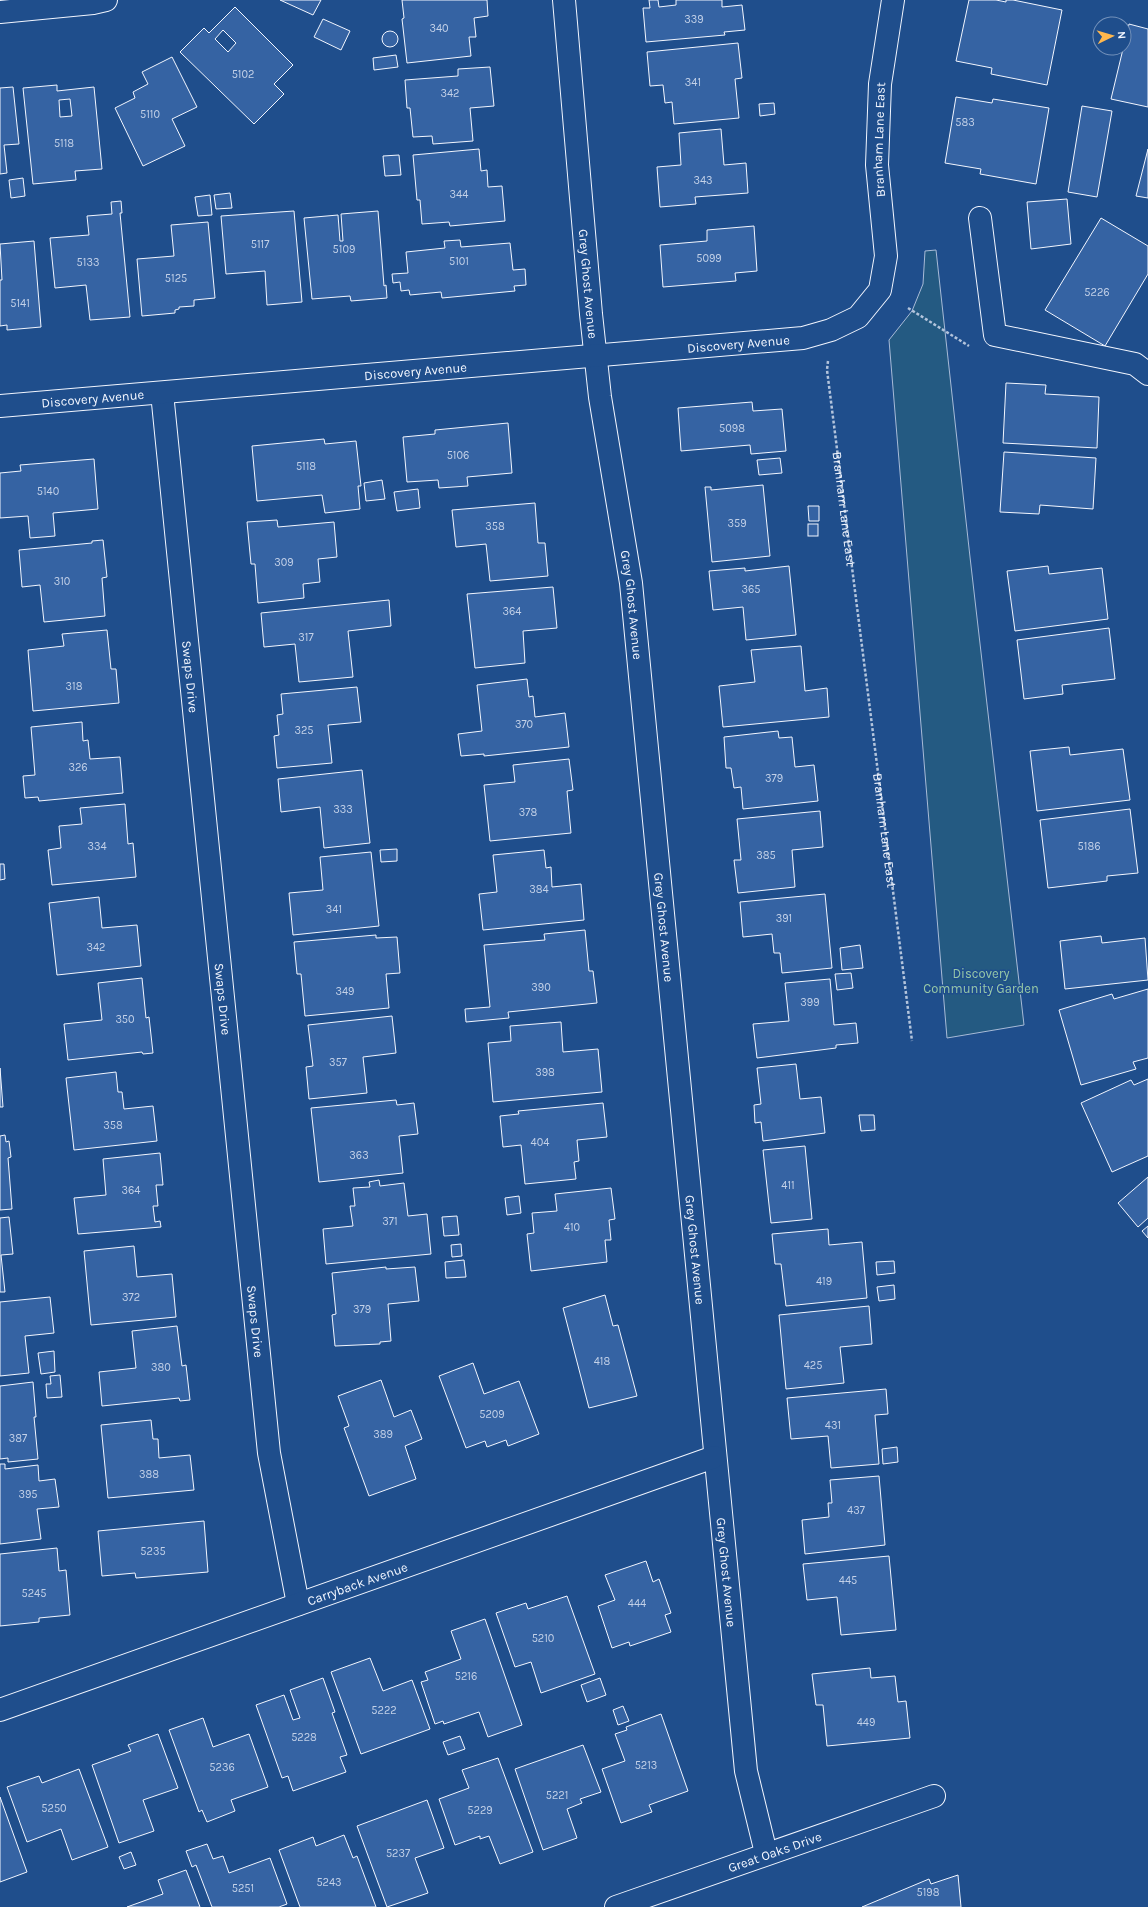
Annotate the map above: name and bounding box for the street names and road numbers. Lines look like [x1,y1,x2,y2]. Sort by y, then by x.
street label: Branham Lane East [870,82,888,198]
street label: Grey Ghost Avenue [576,229,601,340]
street label: Discovery Avenue [686,332,791,356]
street label: Discovery Avenue [364,359,468,383]
street label: Discovery Avenue [41,387,145,410]
street label: Branham Lane East [829,451,859,567]
street label: Grey Ghost Avenue [618,549,645,660]
street label: Swaps Drive [179,640,201,714]
street label: Branham Lane East [870,772,900,889]
street label: Grey Ghost Avenue [651,872,677,983]
street label: Swaps Drive [212,962,234,1036]
street label: Grey Ghost Avenue [682,1194,708,1305]
street label: Swaps Drive [244,1285,266,1358]
street label: Grey Ghost Avenue [713,1517,739,1628]
street label: Carryback Avenue [305,1559,410,1609]
street label: Great Oaks Drive [726,1829,824,1875]

